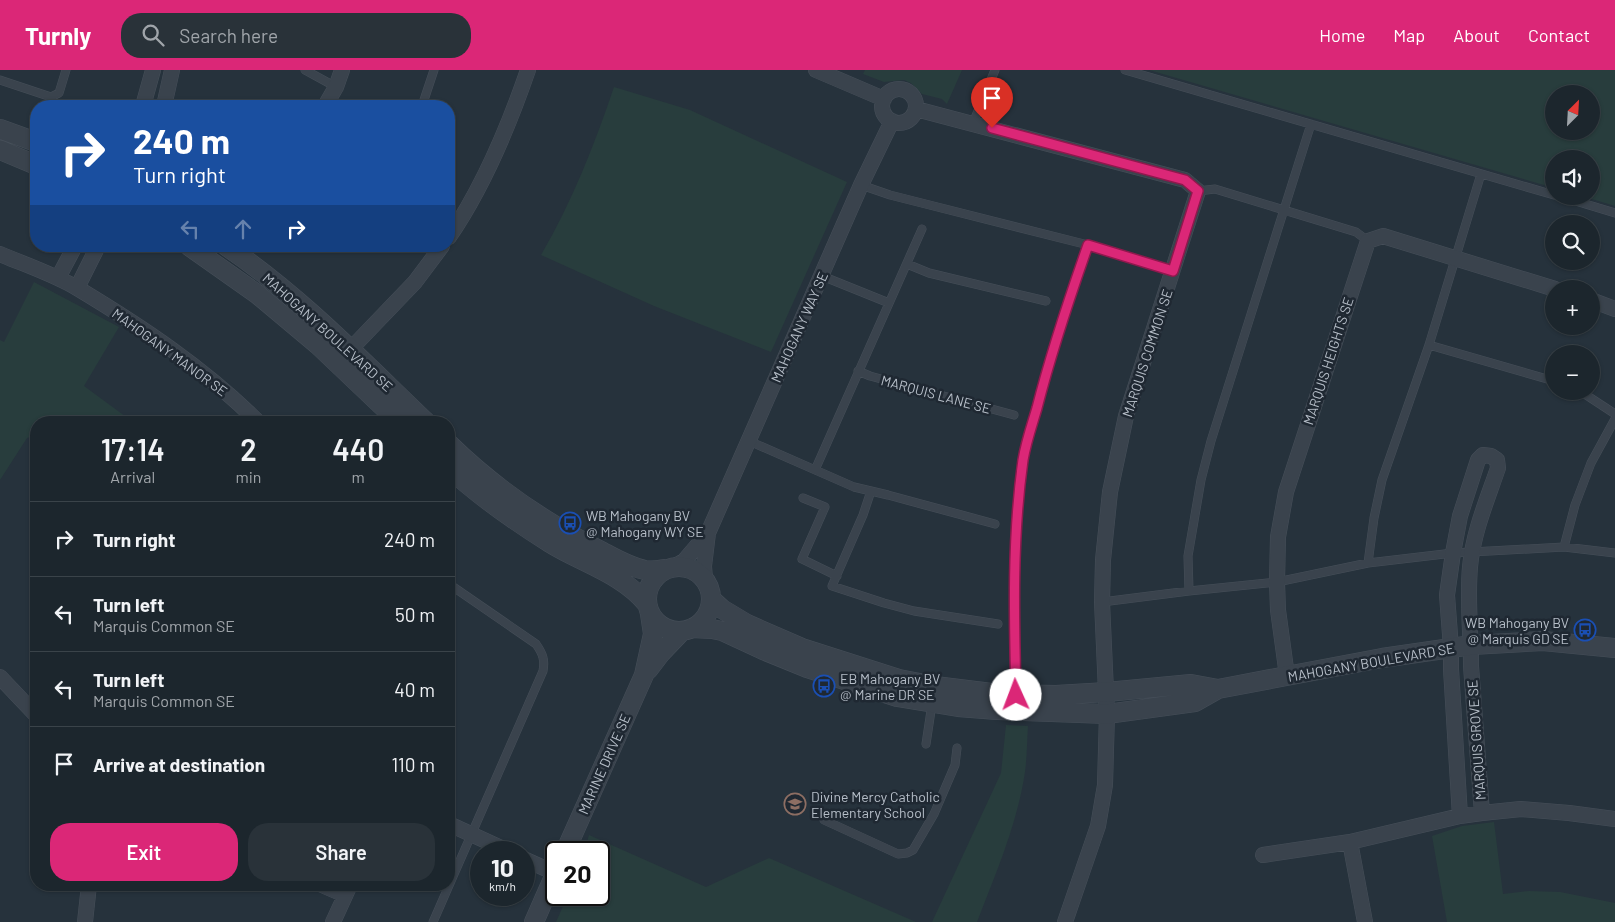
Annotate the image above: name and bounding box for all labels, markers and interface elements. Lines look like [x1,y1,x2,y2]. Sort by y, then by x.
search box [121,13,471,58]
text: Turnly [25,21,91,50]
icon: search [139,21,167,49]
text: Search here [179,24,278,47]
text: Home [1319,24,1365,46]
text: Map [1393,24,1425,46]
text: About [1453,24,1500,46]
text: Contact [1528,24,1590,46]
pin [971,77,1013,128]
icon: arrive [978,84,1006,112]
north arrow [1545,85,1600,140]
map controls [1545,85,1600,400]
text: 240 m [133,119,230,161]
icon: right [50,120,115,185]
button: sound [1545,150,1600,205]
text: Turn right [133,161,226,187]
icon: left [176,215,204,243]
icon: ahead [229,215,257,243]
icon: right [282,215,310,243]
button: search [1545,215,1600,270]
street label: MAHOGANY BOULEVARD SE [260,269,396,395]
street label: MAHOGANY WAY SE [767,269,831,385]
button: + [1545,280,1600,335]
street label: MARQUIS COMMON SE [1118,287,1176,419]
street label: MARQUIS HEIGHTS SE [1299,295,1357,427]
street label: MAHOGANY MANOR SE [109,304,231,400]
button: − [1545,345,1600,400]
street label: MARQUIS LANE SE [879,371,993,417]
text: 17:14 [101,431,165,467]
text: 2 [240,431,257,467]
text: 440 [332,431,384,467]
text: Arrival [110,467,155,486]
text: min [235,467,261,486]
text: m [352,467,365,486]
place label: WB Mahogany BV @ Mahogany WY SE [586,507,704,540]
bus stop icon: WB Mahogany BV @ Mahogany WY SE [558,511,582,535]
icon: right [50,525,78,553]
text: Turn right [93,528,175,551]
text: 240 m [384,528,435,551]
text: Turn left [93,593,164,616]
icon: left [50,600,78,628]
text: 50 m [395,603,435,626]
place label: WB Mahogany BV @ Marquis GD SE [1465,614,1569,647]
text: Marquis Common SE [93,616,235,635]
bus stop icon: WB Mahogany BV @ Marquis GD SE [1573,618,1597,642]
street label: MAHOGANY BOULEVARD SE [1286,639,1456,685]
text: Turn left [93,668,164,691]
position arrow [989,668,1041,720]
place label: EB Mahogany BV @ Marine DR SE [840,670,940,703]
bus stop icon: EB Mahogany BV @ Marine DR SE [812,674,836,698]
icon: left [50,675,78,703]
text: 40 m [394,678,435,701]
street label: MARQUIS GROVE SE [1463,679,1489,801]
text: Marquis Common SE [93,691,235,710]
street label: MARINE DRIVE SE [574,711,634,817]
icon: arrive [50,750,78,778]
text: Arrive at destination [93,753,265,776]
text: 110 m [391,753,435,776]
place label: Divine Mercy Catholic Elementary School [811,788,940,821]
school or university icon: Divine Mercy Catholic Elementary School [783,792,807,816]
button: Exit [50,823,238,881]
button: Share [248,823,435,881]
speed limit sign: 20 [545,841,610,906]
text: 10 [491,852,514,882]
text: km/h [489,879,516,893]

